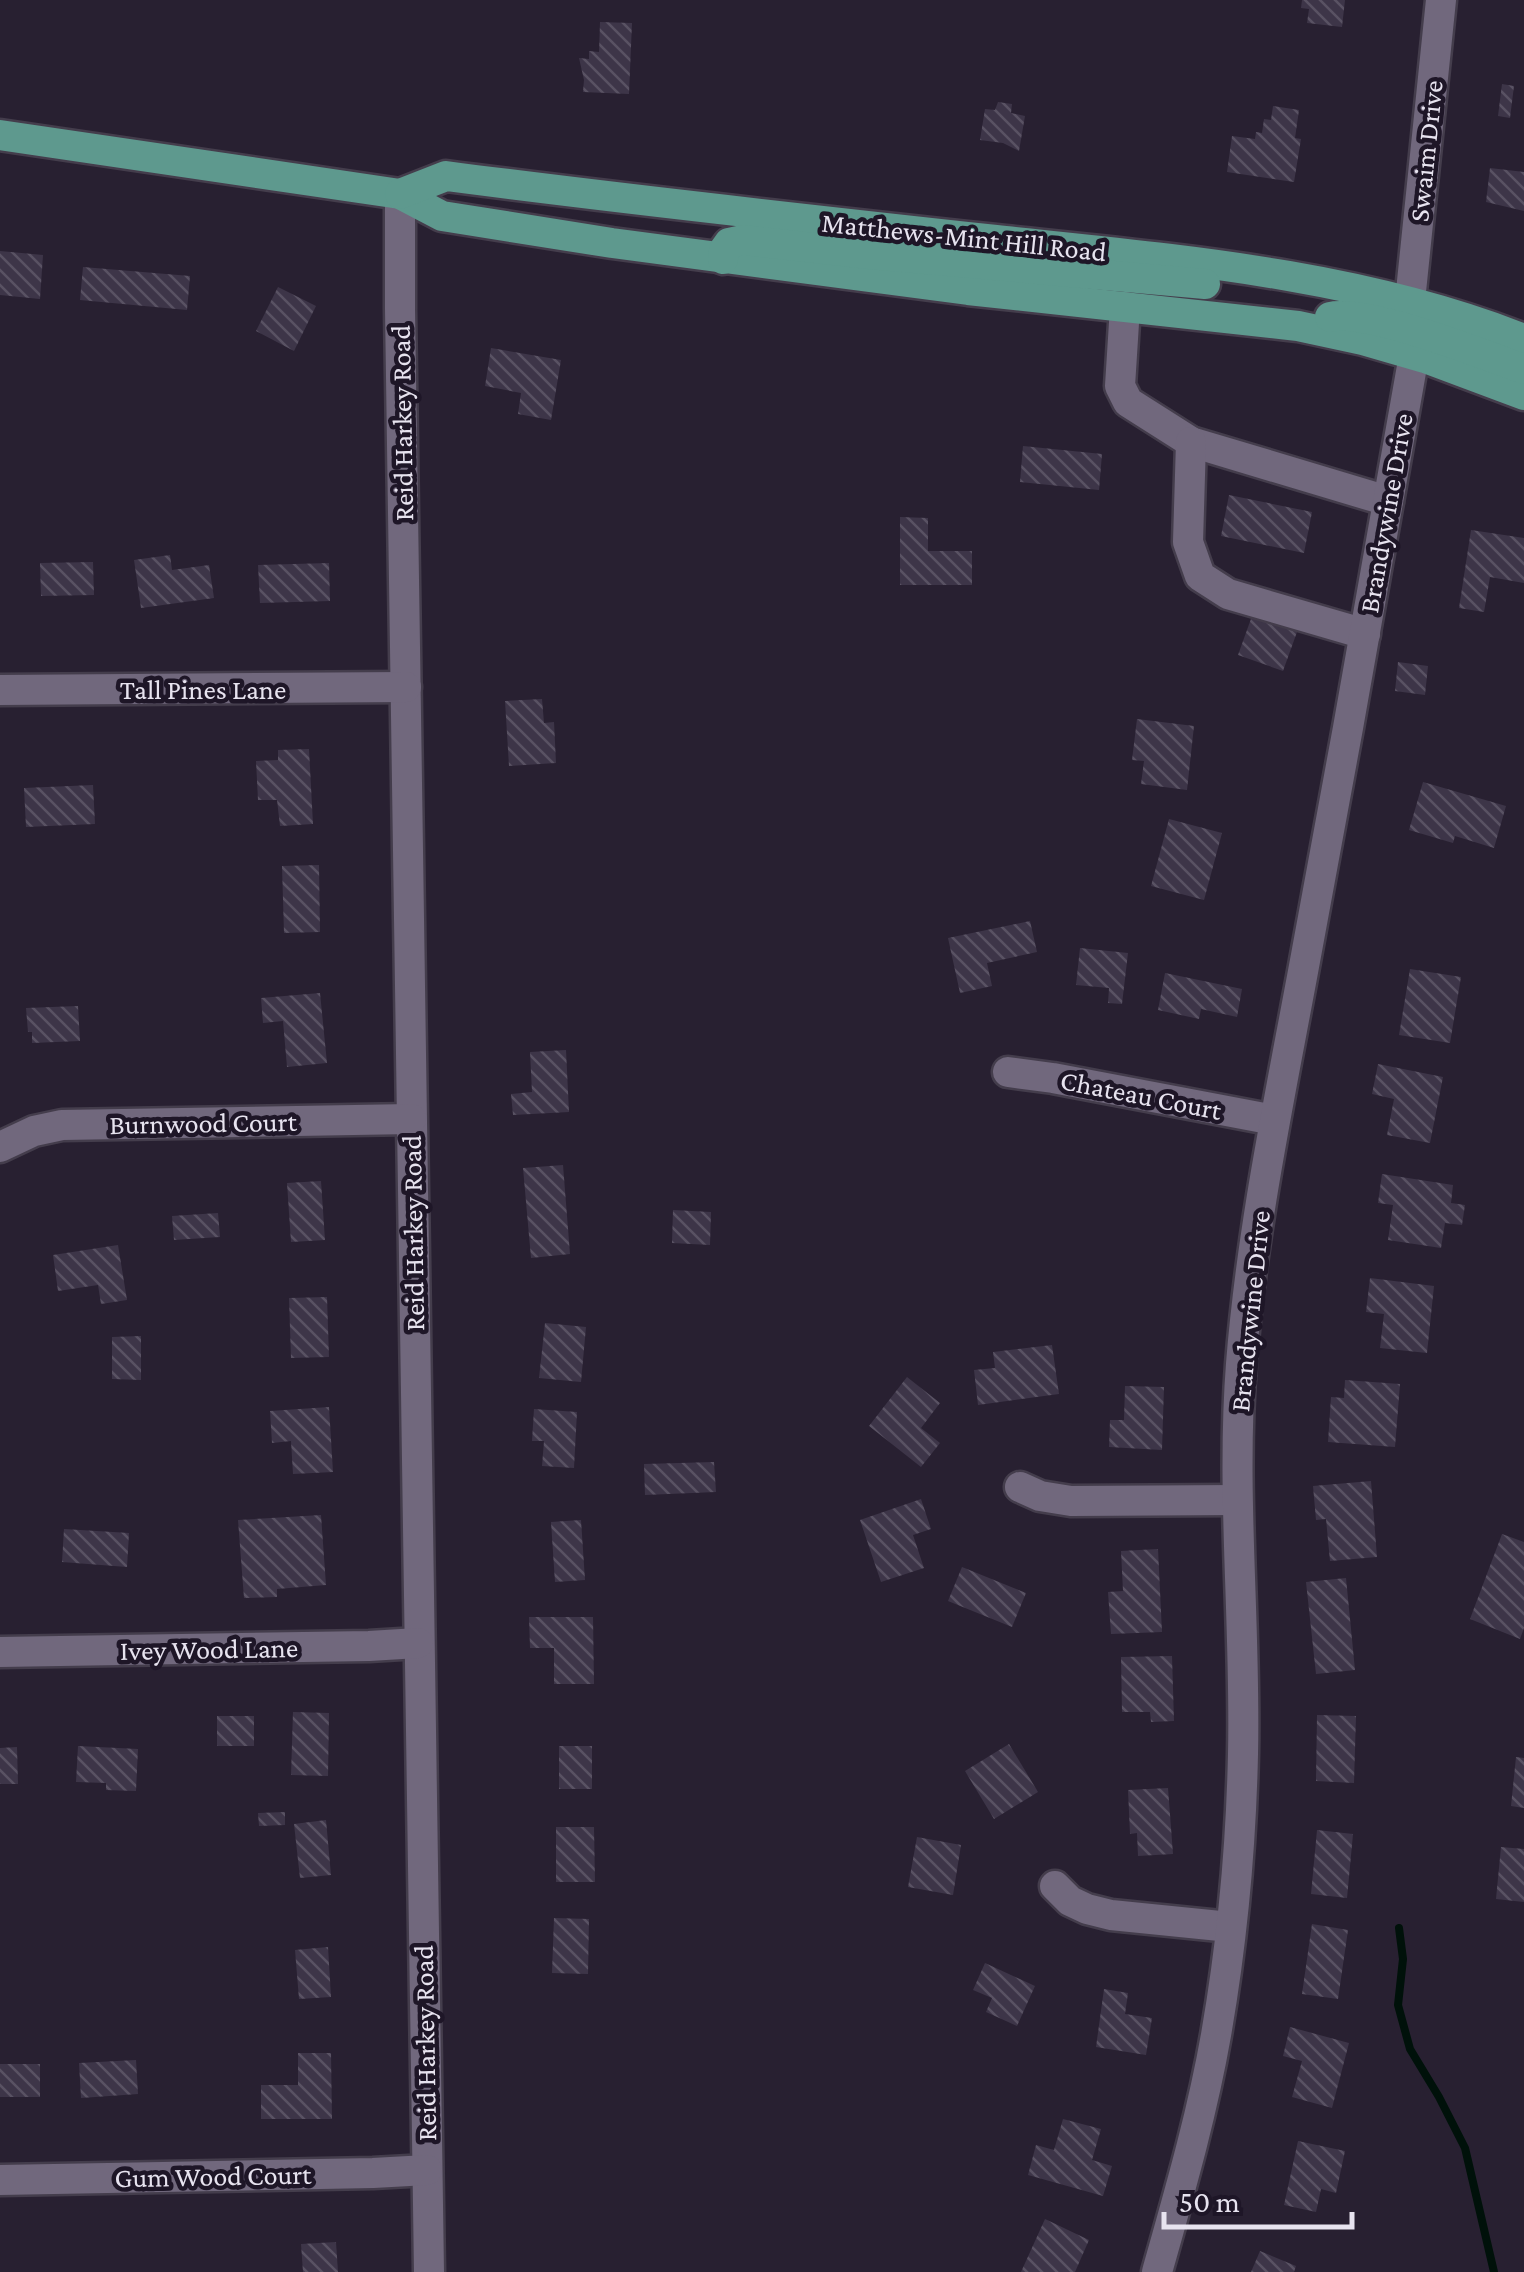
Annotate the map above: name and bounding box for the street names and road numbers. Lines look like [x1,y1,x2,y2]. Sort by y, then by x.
street label: Swaim Drive [1403,79,1449,223]
street label: Matthews-Mint Hill Road [820,207,1108,267]
street label: Reid Harkey Road [385,324,419,521]
street label: Brandywine Drive [1353,411,1419,615]
street label: Tall Pines Lane [120,674,286,705]
street label: Chateau Court [1058,1064,1225,1126]
street label: Burnwood Court [109,1106,298,1140]
street label: Reid Harkey Road [396,1134,430,1331]
street label: Brandywine Drive [1224,1209,1276,1413]
street label: Ivey Wood Lane [120,1632,298,1666]
street label: Reid Harkey Road [408,1944,442,2141]
street label: Gum Wood Court [114,2159,312,2193]

